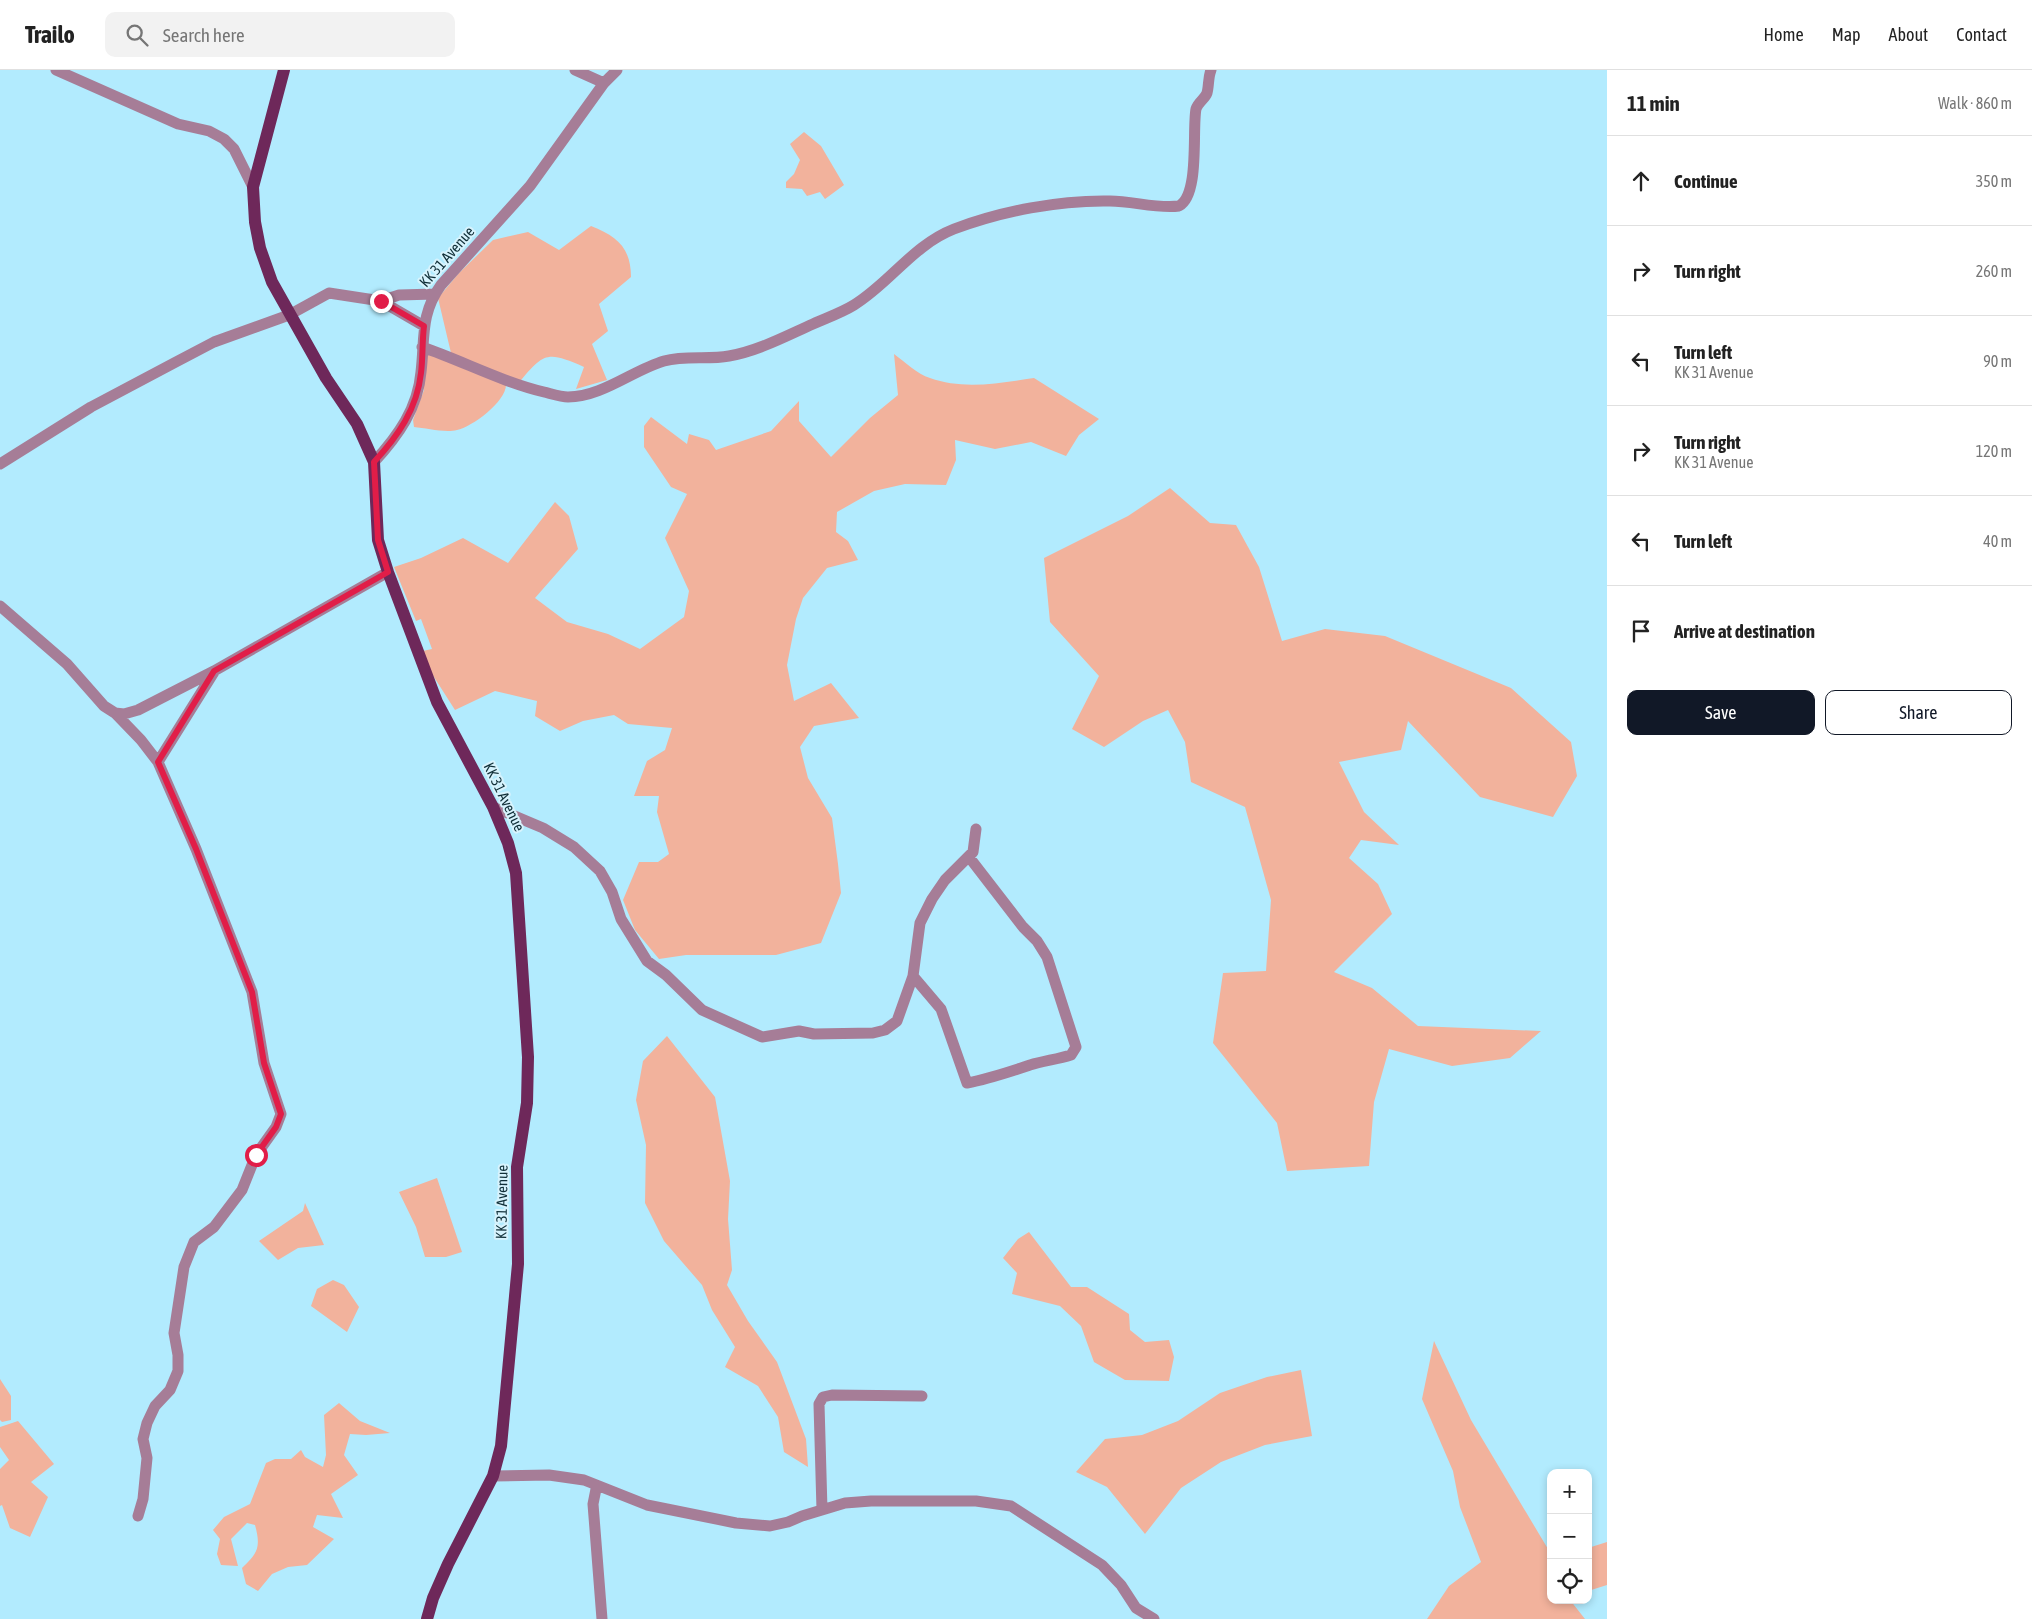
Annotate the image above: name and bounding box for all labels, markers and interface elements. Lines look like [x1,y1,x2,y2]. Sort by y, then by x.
search box [105,12,455,57]
text: Trailo [25,21,75,48]
icon: search [123,21,151,49]
text: Search here [163,24,245,46]
text: Home [1764,24,1804,45]
text: Map [1832,24,1861,45]
text: About [1889,24,1928,45]
text: Contact [1956,24,2007,45]
text: 11 min [1627,91,1680,115]
text: Walk · 860 m [1938,94,2012,112]
icon: ahead [1627,167,1655,195]
text: Continue [1674,170,1738,192]
text: 350 m [1976,172,2012,190]
street label: KK 31 Avenue [416,223,478,290]
icon: right [1627,257,1655,285]
text: Turn right [1674,260,1741,282]
text: 260 m [1976,262,2012,280]
route end [370,290,393,313]
text: Turn left [1674,341,1732,363]
icon: left [1627,347,1655,375]
text: 90 m [1983,352,2012,370]
text: KK 31 Avenue [1674,363,1753,381]
text: Turn right [1674,431,1741,453]
icon: right [1627,437,1655,465]
text: 120 m [1976,442,2012,460]
text: KK 31 Avenue [1674,453,1753,471]
icon: left [1627,527,1655,555]
text: Turn left [1674,530,1732,552]
text: 40 m [1983,532,2012,550]
icon: arrive [1627,617,1655,645]
text: Arrive at destination [1674,620,1815,642]
button: Save [1627,690,1815,735]
button: Share [1825,690,2012,735]
street label: KK 31 Avenue [480,760,528,834]
route start [245,1144,268,1167]
street label: KK 31 Avenue [492,1164,511,1239]
map controls [1547,1469,1592,1604]
button: + [1547,1469,1592,1514]
button: − [1547,1514,1592,1559]
button: locate [1547,1559,1592,1604]

